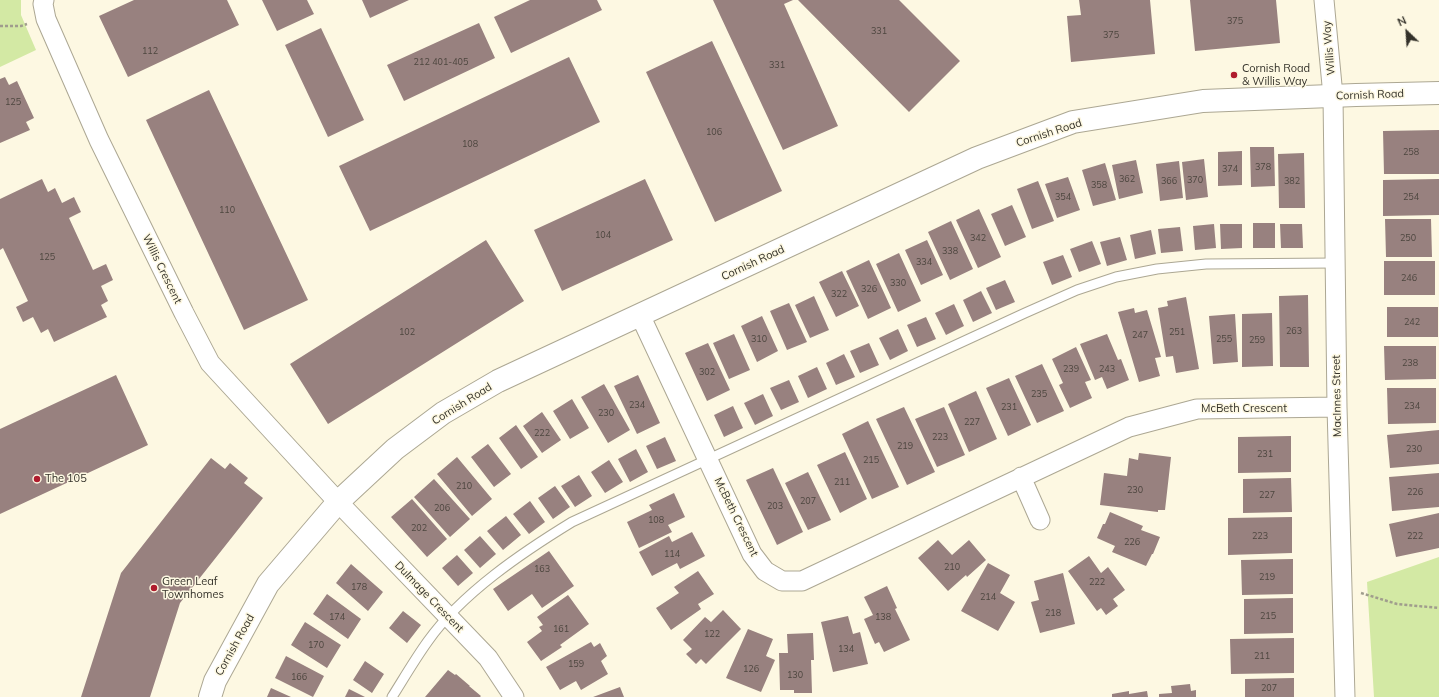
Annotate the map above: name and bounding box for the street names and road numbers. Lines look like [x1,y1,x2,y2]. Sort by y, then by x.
street label: Willis Way [1320,20,1338,76]
street label: Cornish Road [1336,87,1404,103]
street label: Cornish Road [1015,116,1083,150]
street label: Willis Crescent [140,232,184,306]
street label: Cornish Road [719,243,787,283]
street label: MacInnes Street [1330,355,1344,437]
street label: Cornish Road [430,380,494,428]
street label: McBeth Crescent [1201,402,1287,416]
street label: McBeth Crescent [711,475,761,559]
street label: Dulmage Crescent [392,559,466,635]
street label: Cornish Road [213,612,257,678]

